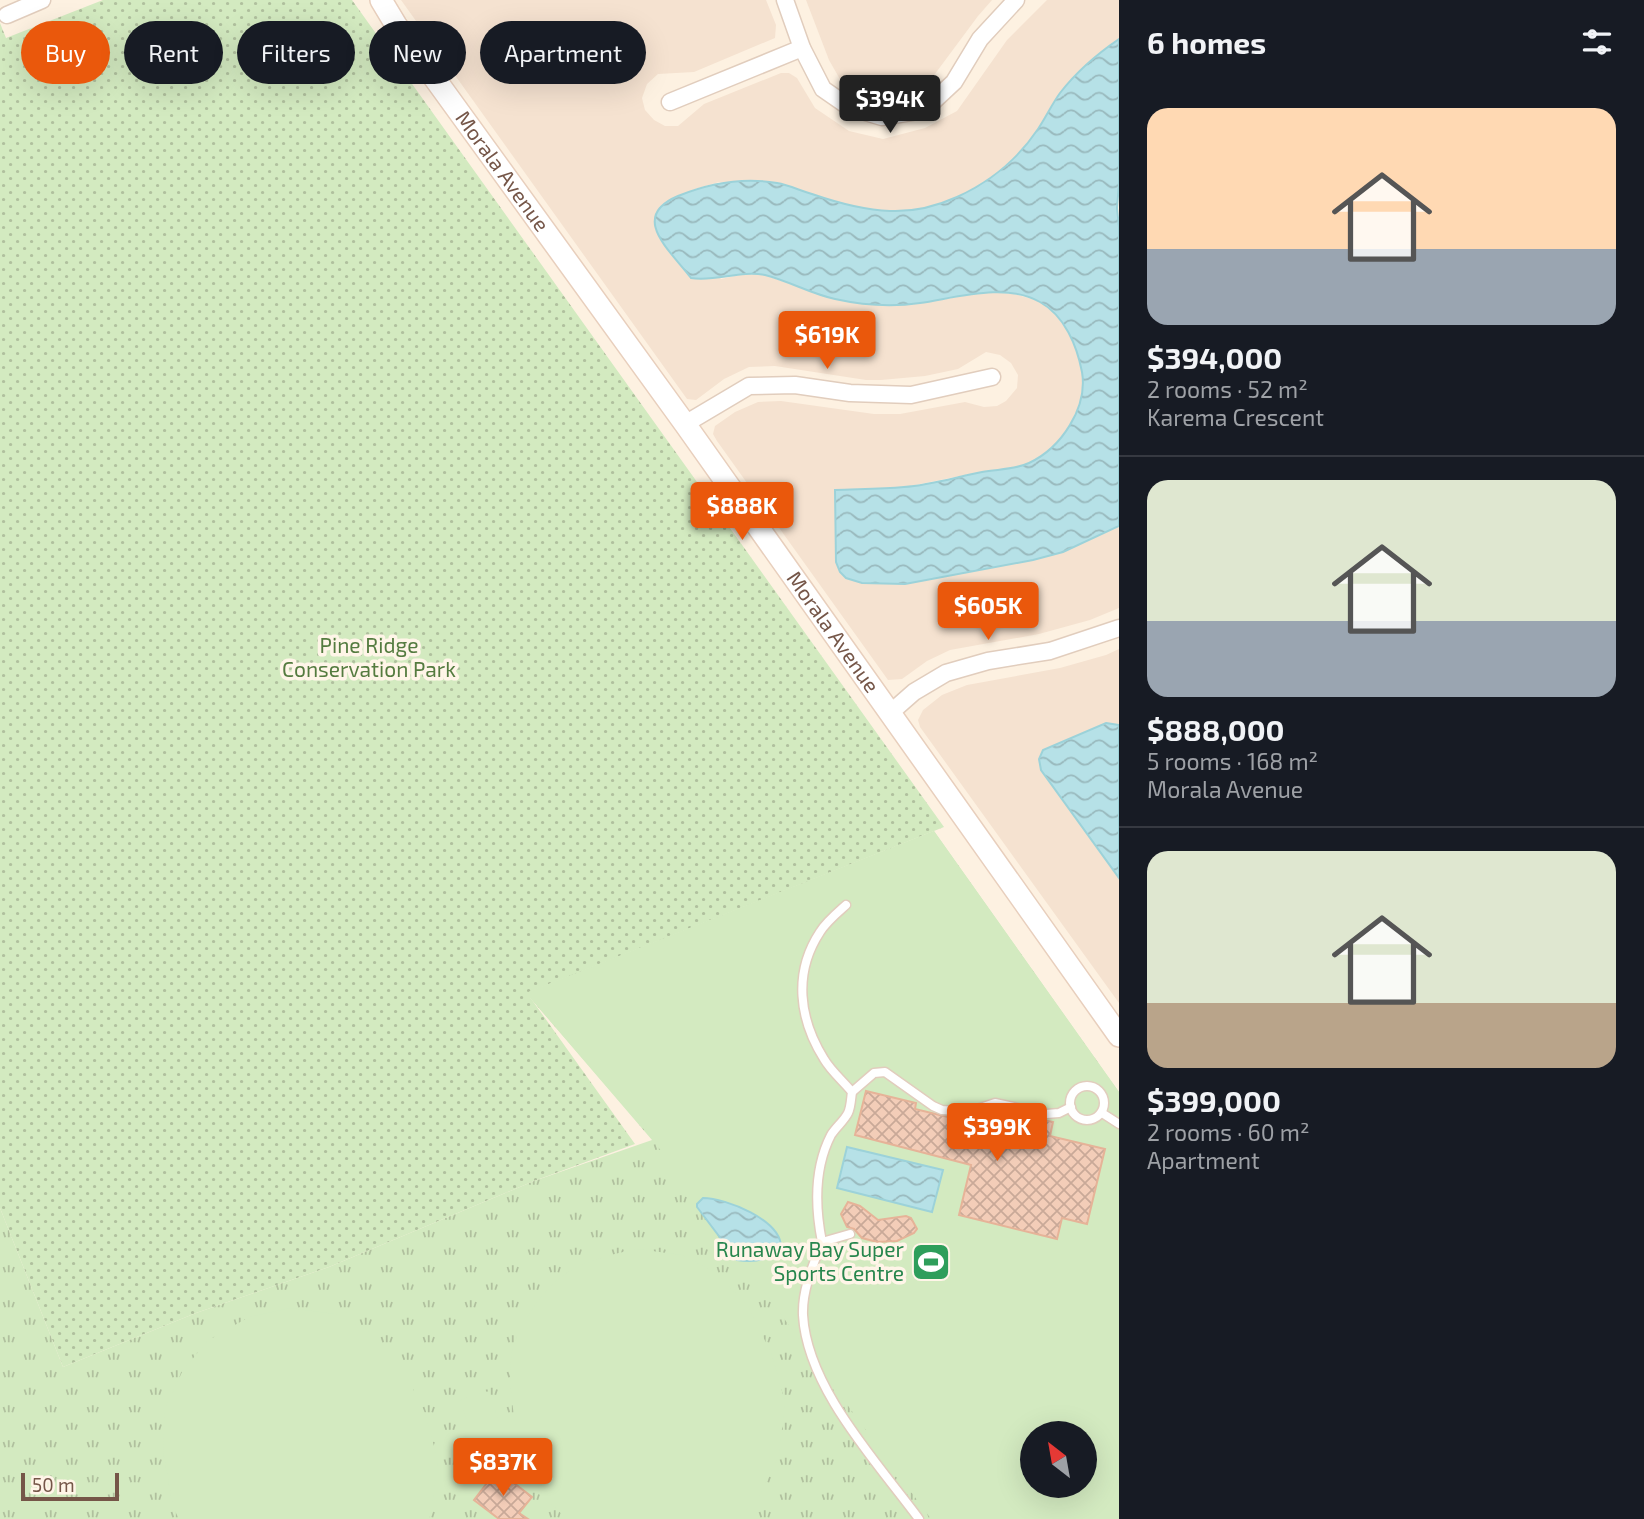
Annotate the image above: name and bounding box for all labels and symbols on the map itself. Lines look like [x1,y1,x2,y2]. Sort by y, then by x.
pin: $394K [841,76,939,135]
street label: Morala Avenue [451,105,555,236]
pin: $619K [778,312,876,371]
pin: $888K [693,482,791,542]
street label: Morala Avenue [782,566,885,697]
pin: $605K [939,582,1037,642]
park label: Pine Ridge Conservation Park [282,632,456,681]
pin: $399K [948,1104,1046,1163]
place label: Runaway Bay Super Sports Centre [716,1236,905,1285]
sports icon: Runaway Bay Super Sports Centre [910,1241,952,1283]
north arrow [1020,1421,1097,1498]
pin: $837K [454,1438,552,1498]
scale bar [21,1470,119,1502]

